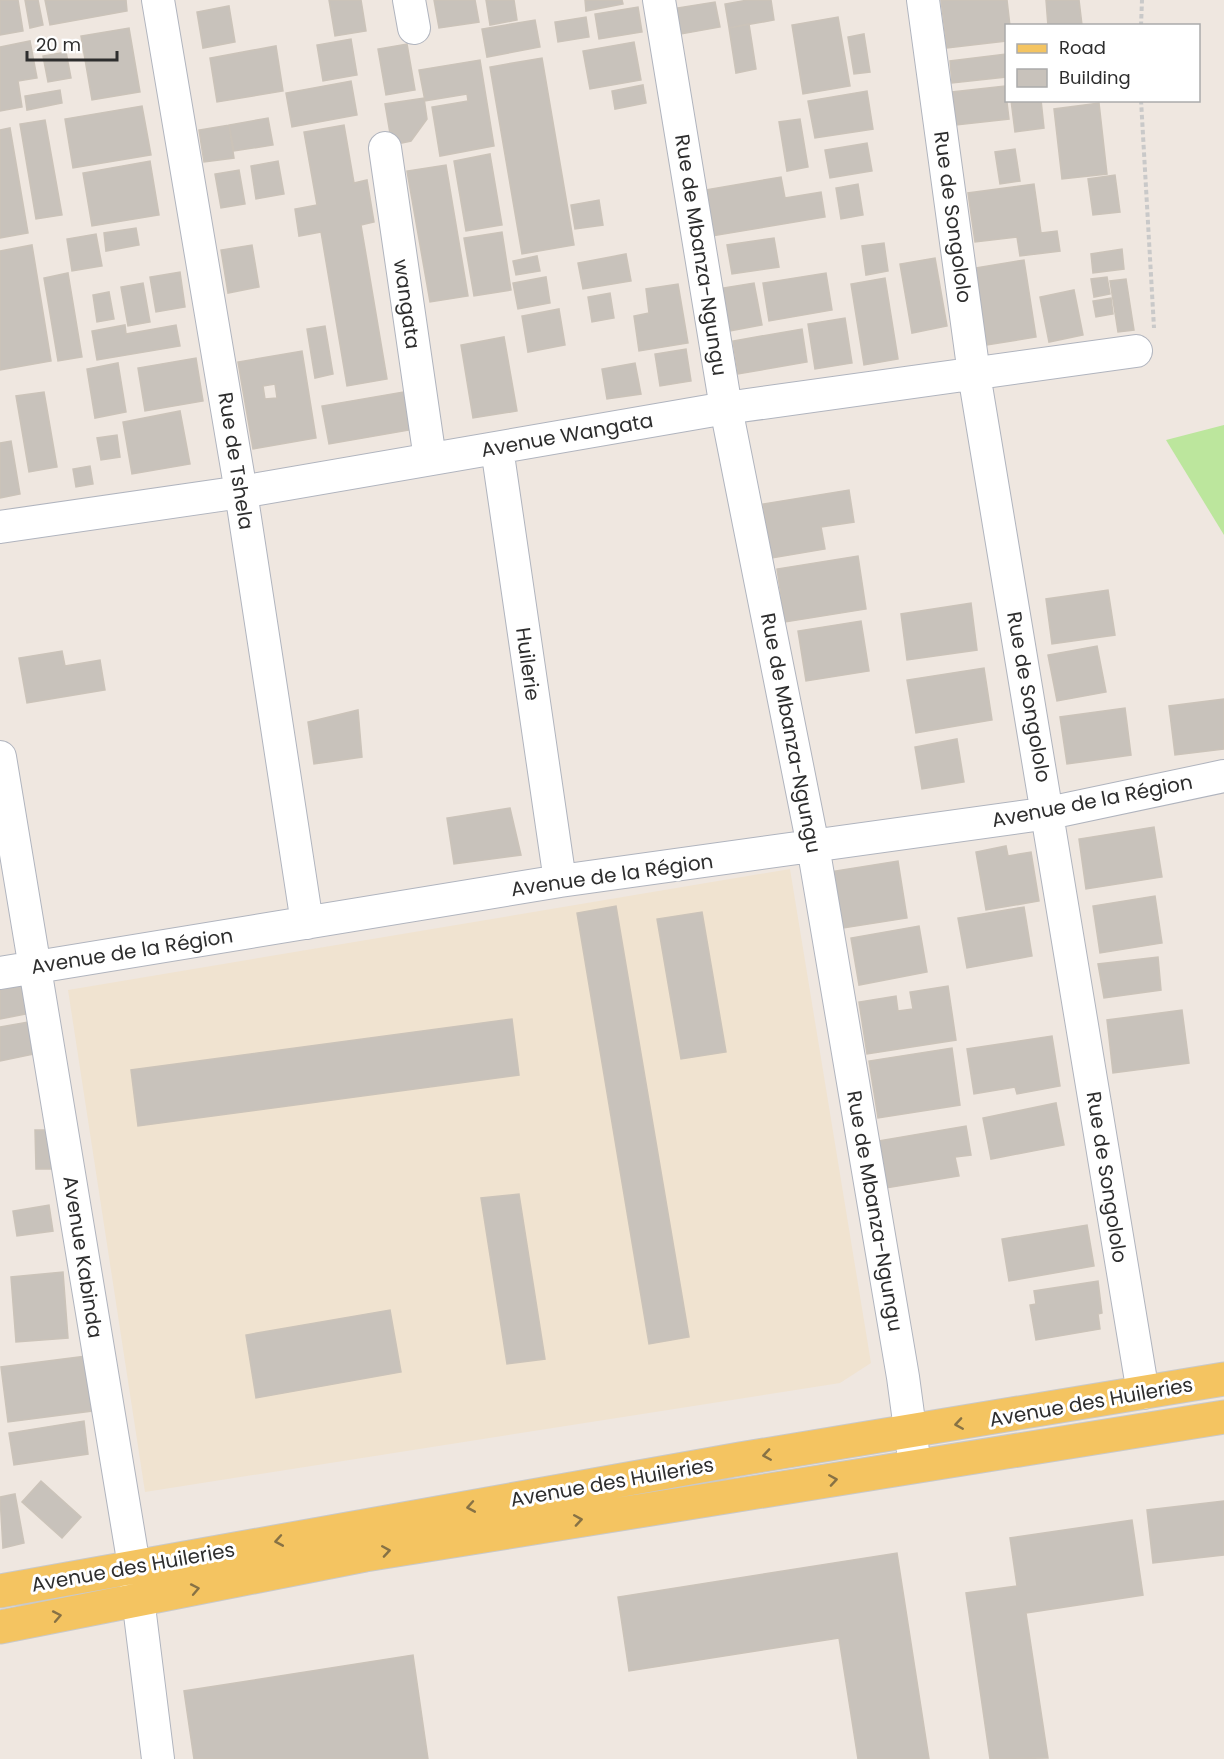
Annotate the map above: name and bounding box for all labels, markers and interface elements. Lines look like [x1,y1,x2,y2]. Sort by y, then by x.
scale bar [27,24,117,62]
legend [1005,24,1200,102]
text: 20 m [36,32,81,57]
text: Road [1059,35,1106,60]
text: Building [1059,65,1131,90]
street label: Rue de Songololo [927,129,979,305]
street label: Rue de Mbanza-Ngungu [668,132,734,378]
street label: wangata [387,257,427,351]
street label: Rue de Tshela [211,390,261,532]
street label: Avenue Wangata [479,406,655,464]
street label: Rue de Songololo [1000,609,1058,785]
street label: Rue de Mbanza-Ngungu [754,610,828,856]
street label: Huilerie [509,626,547,702]
street label: Avenue de la Région [989,768,1195,834]
street label: Avenue de la Région [509,847,715,903]
street label: Avenue de la Région [29,921,235,981]
street label: Rue de Mbanza-Ngungu [840,1088,910,1334]
street label: Rue de Songololo [1080,1089,1134,1265]
street label: Avenue Kabinda [56,1174,110,1340]
street label: Avenue des Huileries [987,1370,1195,1434]
one-way arrow [955,1417,964,1429]
one-way arrow [762,1448,771,1460]
street label: Avenue des Huileries [508,1450,716,1514]
one-way arrow [829,1474,838,1486]
one-way arrow [467,1500,477,1513]
one-way arrow [574,1515,583,1527]
one-way arrow [275,1534,285,1547]
street label: Avenue des Huileries [29,1535,237,1599]
one-way arrow [381,1546,391,1558]
one-way arrow [189,1583,199,1596]
one-way arrow [52,1610,62,1623]

